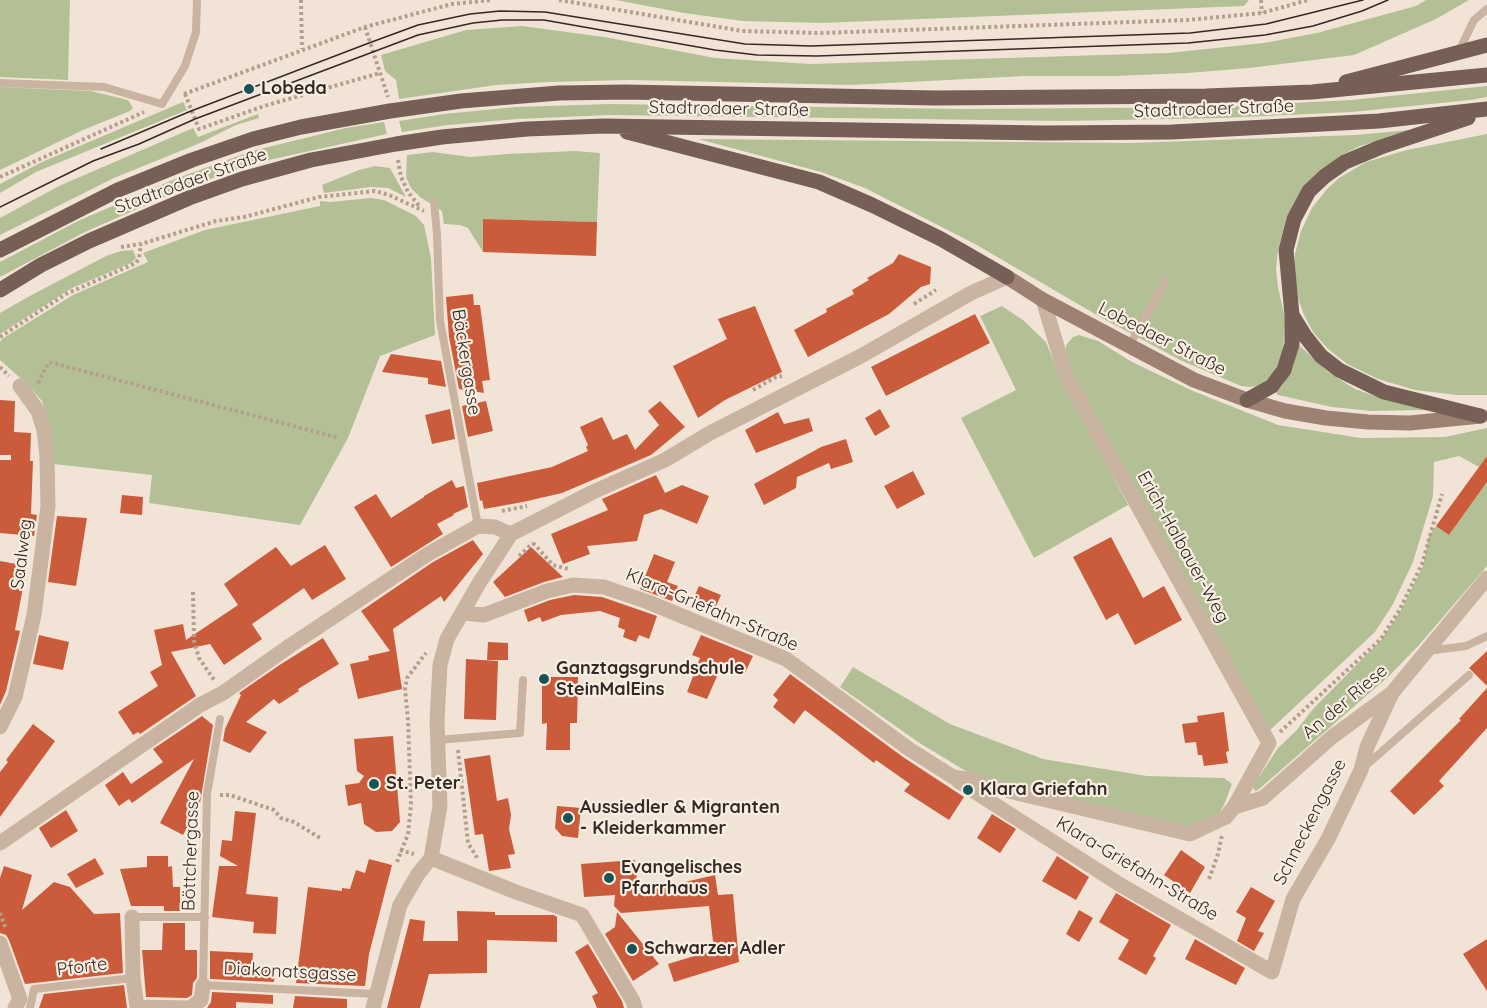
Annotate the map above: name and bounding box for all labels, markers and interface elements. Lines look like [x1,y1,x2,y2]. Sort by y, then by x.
place label: Lobeda [261,78,327,100]
marker: Lobeda [242,82,256,96]
street label: Stadtrodaer Straße [1134,95,1294,123]
street label: Stadtrodaer Straße [649,97,809,121]
street label: Stadtrodaer Straße [112,143,270,219]
street label: Lobedaer Straße [1095,298,1229,380]
street label: Bäckergasse [447,307,485,417]
street label: Erich-Halbauer-Weg [1132,467,1234,627]
street label: Saalweg [7,518,37,590]
street label: Klara-Griefahn-Straße [623,564,801,656]
place label: Ganztagsgrundschule SteinMalEins [556,658,745,700]
street label: An der Riese [1298,660,1392,744]
marker: Ganztagsgrundschule SteinMalEins [537,672,551,686]
street label: Schneckengasse [1269,755,1351,889]
place label: St. Peter [386,773,461,795]
marker: St. Peter [367,777,381,791]
place label: Klara Griefahn [980,779,1108,801]
marker: Klara Griefahn [961,783,975,797]
street label: Böttchergasse [178,791,204,911]
place label: Aussiedler & Migranten - Kleiderkammer [580,797,780,840]
marker: Aussiedler & Migranten - Kleiderkammer [561,811,575,825]
street label: Klara-Griefahn-Straße [1052,812,1222,926]
place label: Evangelisches Pfarrhaus [621,857,742,900]
marker: Evangelisches Pfarrhaus [602,871,616,885]
place label: Schwarzer Adler [644,938,786,960]
marker: Schwarzer Adler [625,942,639,956]
street label: Pforte [56,953,108,981]
street label: Diakonatsgasse [223,958,357,986]

